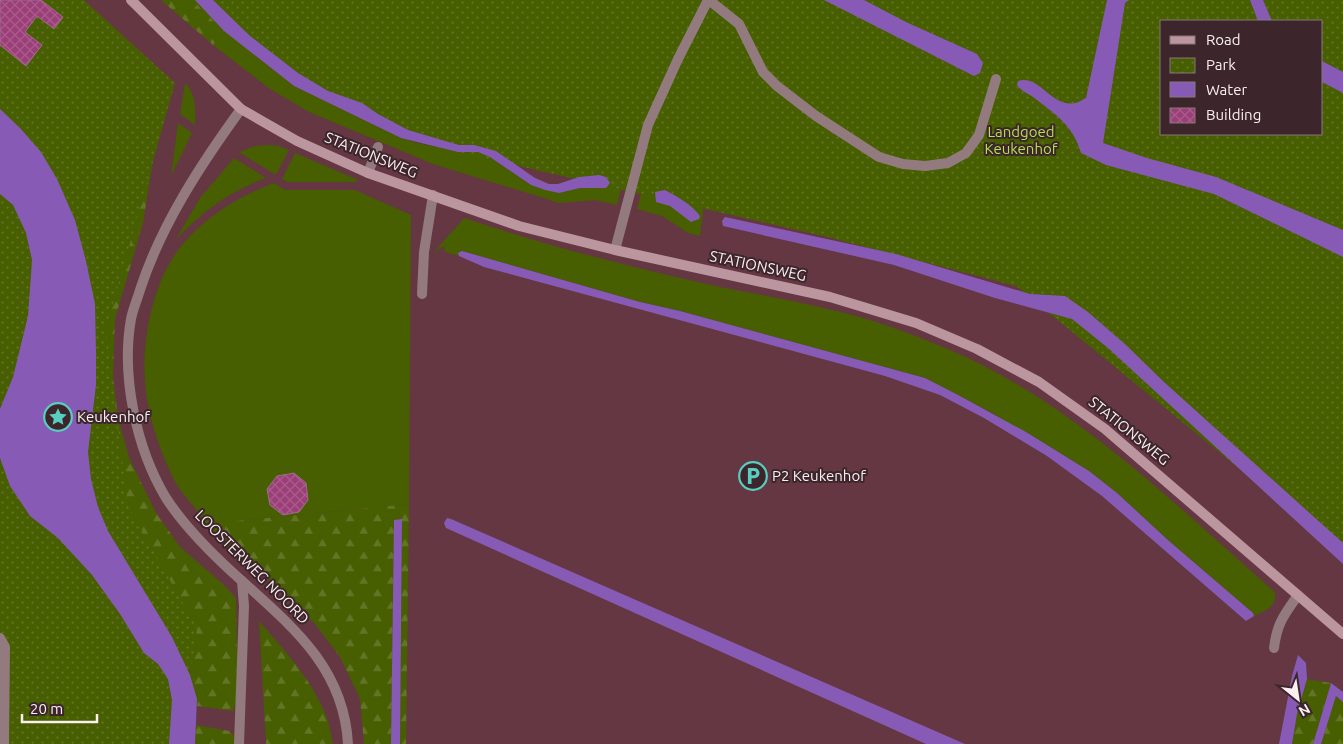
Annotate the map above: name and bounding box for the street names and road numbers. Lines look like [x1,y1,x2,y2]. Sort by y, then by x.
street label: STATIONSWEG [322,128,420,181]
street label: STATIONSWEG [708,247,808,284]
street label: STATIONSWEG [1086,393,1173,468]
street label: LOOSTERWEG NOORD [192,506,313,627]

